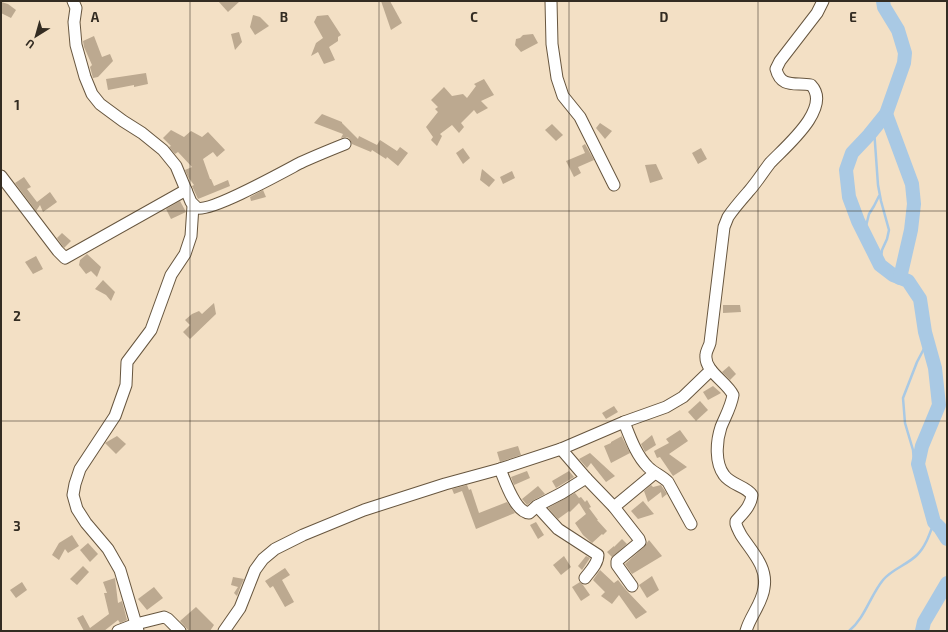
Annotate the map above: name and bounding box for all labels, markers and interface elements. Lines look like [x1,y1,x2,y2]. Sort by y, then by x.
text: A [91,9,100,25]
text: B [280,9,288,25]
text: C [470,9,478,25]
text: D [660,9,669,25]
text: E [849,9,857,25]
north arrow [16,16,56,56]
text: U [23,37,37,52]
text: 1 [14,97,20,113]
text: 2 [13,308,21,324]
text: 3 [13,518,21,534]

